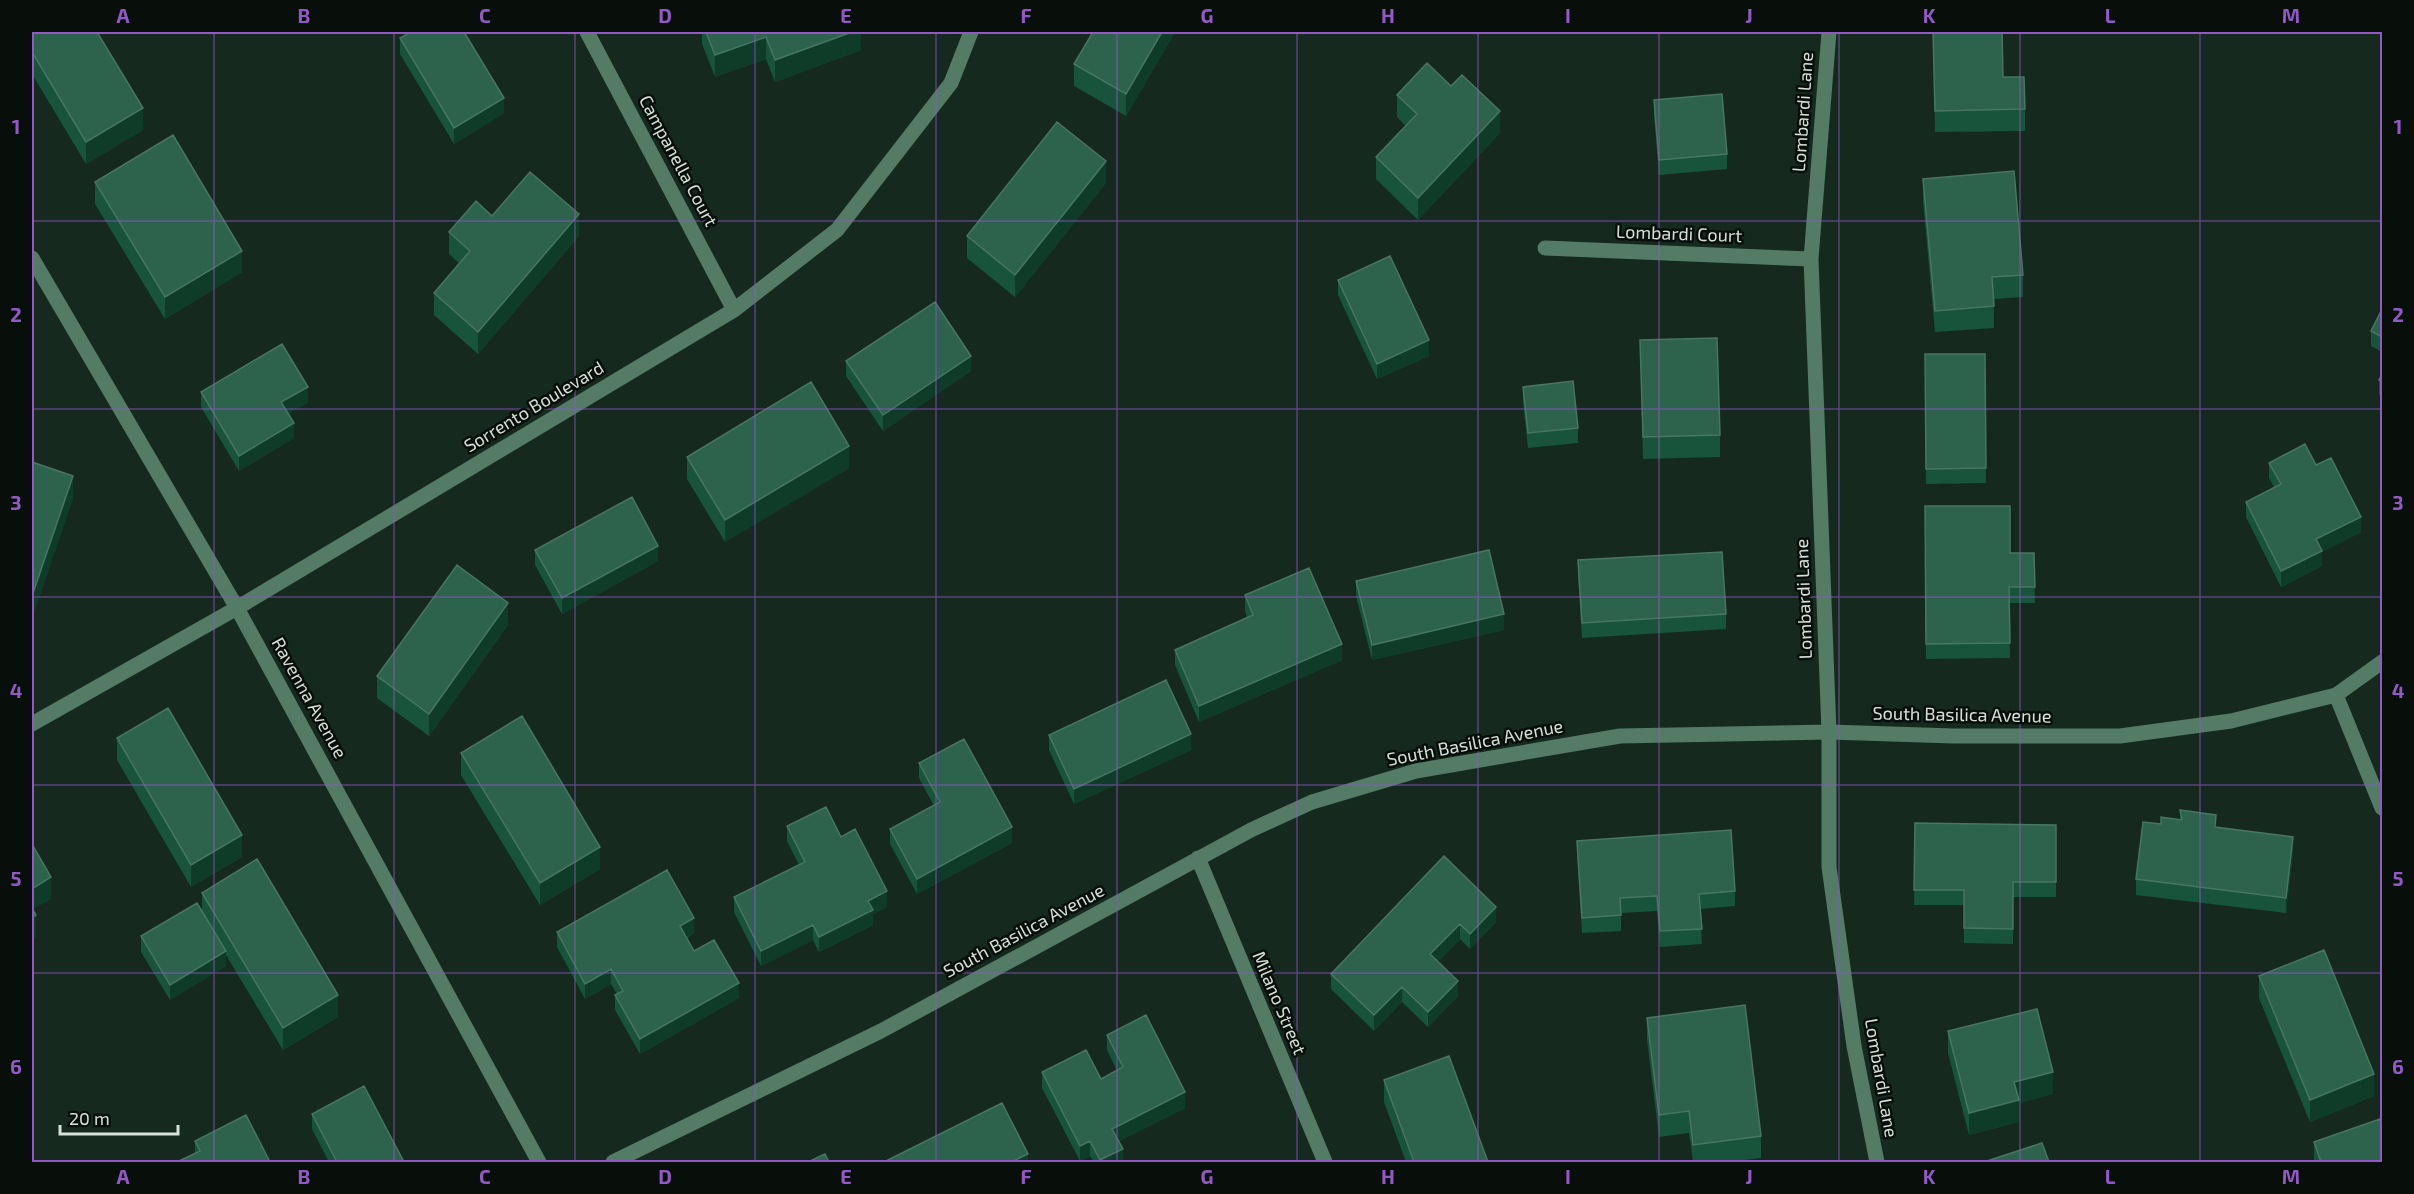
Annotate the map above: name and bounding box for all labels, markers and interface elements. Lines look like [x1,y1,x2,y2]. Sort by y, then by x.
text: A [116,3,130,27]
text: B [298,3,310,27]
text: C [479,3,491,27]
text: D [658,3,672,27]
text: E [840,3,852,27]
text: F [1020,3,1032,27]
text: G [1201,3,1213,27]
text: H [1381,3,1395,27]
text: I [1565,3,1571,27]
text: J [1745,3,1753,27]
text: K [1923,3,1936,27]
text: L [2105,3,2116,27]
text: M [2282,3,2300,27]
street label: Lombardi Lane [1787,51,1817,173]
street label: Campanella Court [635,91,723,230]
text: 1 [12,114,20,138]
text: 1 [2394,114,2402,138]
street label: Lombardi Court [1616,220,1743,246]
text: 2 [10,302,22,326]
text: 2 [2392,302,2404,326]
street label: Sorrento Boulevard [460,356,607,457]
text: 3 [10,490,22,514]
text: 3 [2392,490,2404,514]
street label: Lombardi Lane [1790,538,1816,660]
street label: Ravenna Avenue [268,633,352,762]
text: 4 [10,678,23,702]
text: 4 [2392,678,2405,702]
street label: South Basilica Avenue [1872,701,2052,727]
street label: South Basilica Avenue [1385,714,1565,770]
text: 5 [10,866,22,890]
text: 5 [2392,866,2404,890]
street label: South Basilica Avenue [939,878,1108,982]
street label: Milano Street [1248,948,1312,1058]
street label: Lombardi Lane [1861,1017,1903,1139]
text: 6 [10,1054,22,1078]
text: 6 [2392,1054,2404,1078]
scale bar [60,1098,178,1136]
text: 20 m [69,1107,110,1129]
text: A [116,1164,130,1188]
text: B [298,1164,310,1188]
text: C [479,1164,491,1188]
text: D [658,1164,672,1188]
text: E [840,1164,852,1188]
text: F [1020,1164,1032,1188]
text: G [1201,1164,1213,1188]
text: H [1381,1164,1395,1188]
text: I [1565,1164,1571,1188]
text: J [1745,1164,1753,1188]
text: K [1923,1164,1936,1188]
text: L [2105,1164,2116,1188]
text: M [2282,1164,2300,1188]

